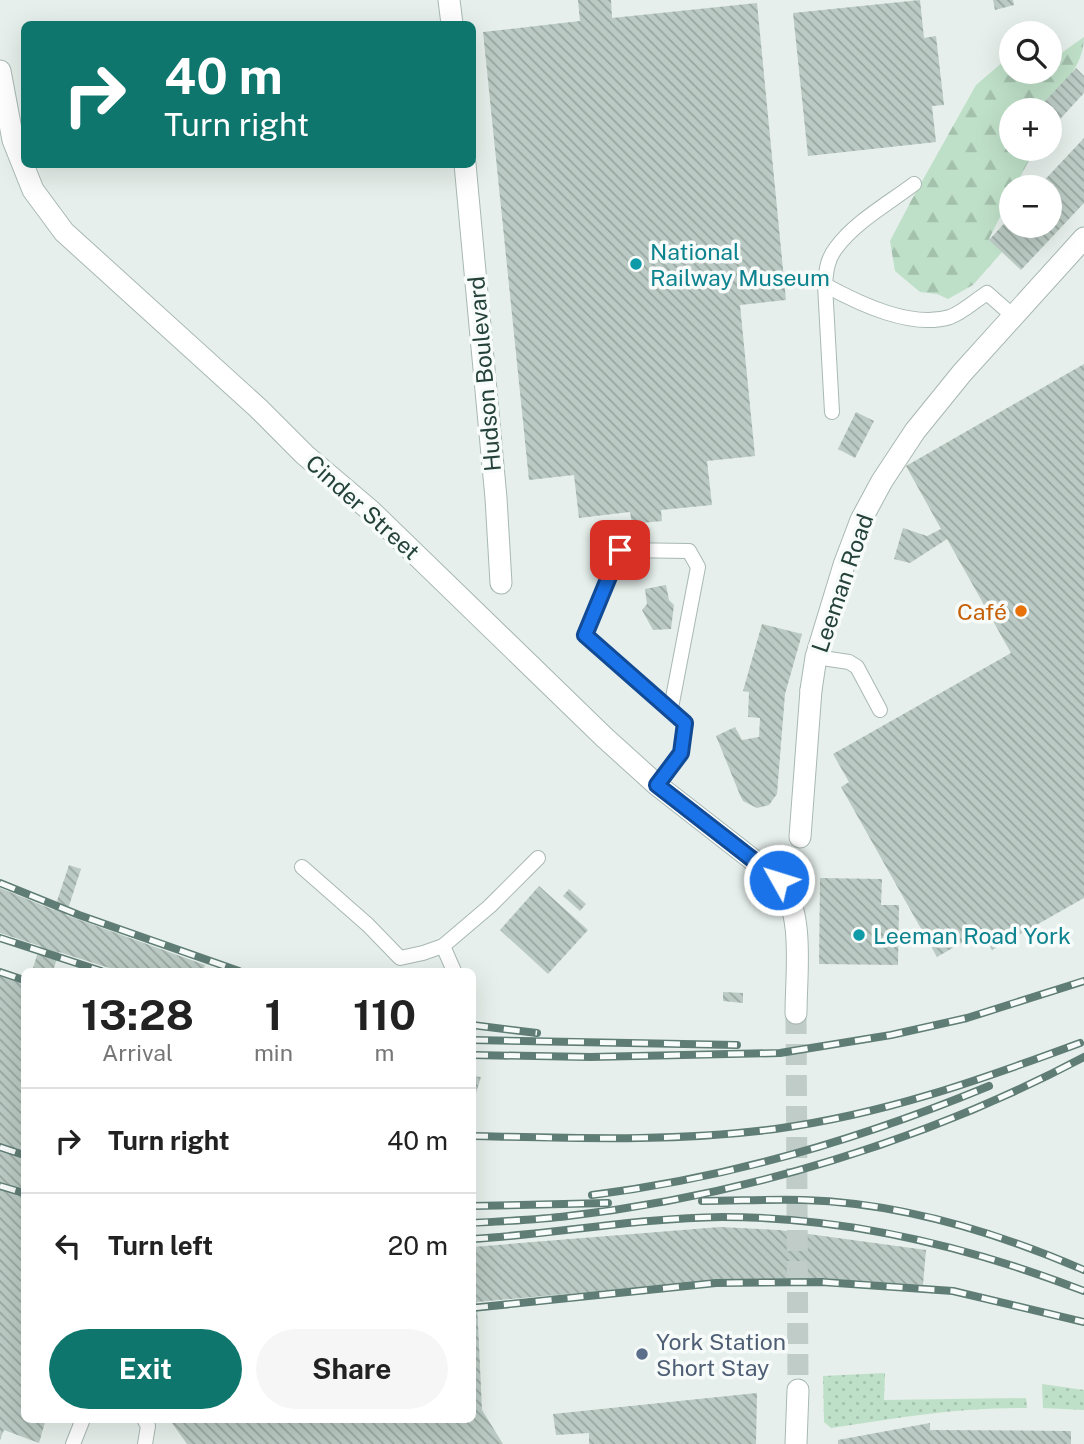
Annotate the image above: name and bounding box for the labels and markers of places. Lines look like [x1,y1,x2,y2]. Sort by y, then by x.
place label: National Railway Museum [650,238,830,291]
marker: National Railway Museum [628,256,644,272]
pin [590,520,650,580]
place label: Café [957,598,1007,625]
marker: Café [1013,603,1029,619]
place label: Leeman Road York [873,922,1071,949]
marker: Leeman Road York [851,927,867,943]
place label: York Station Short Stay [656,1328,786,1381]
marker: York Station Short Stay [634,1346,650,1362]

